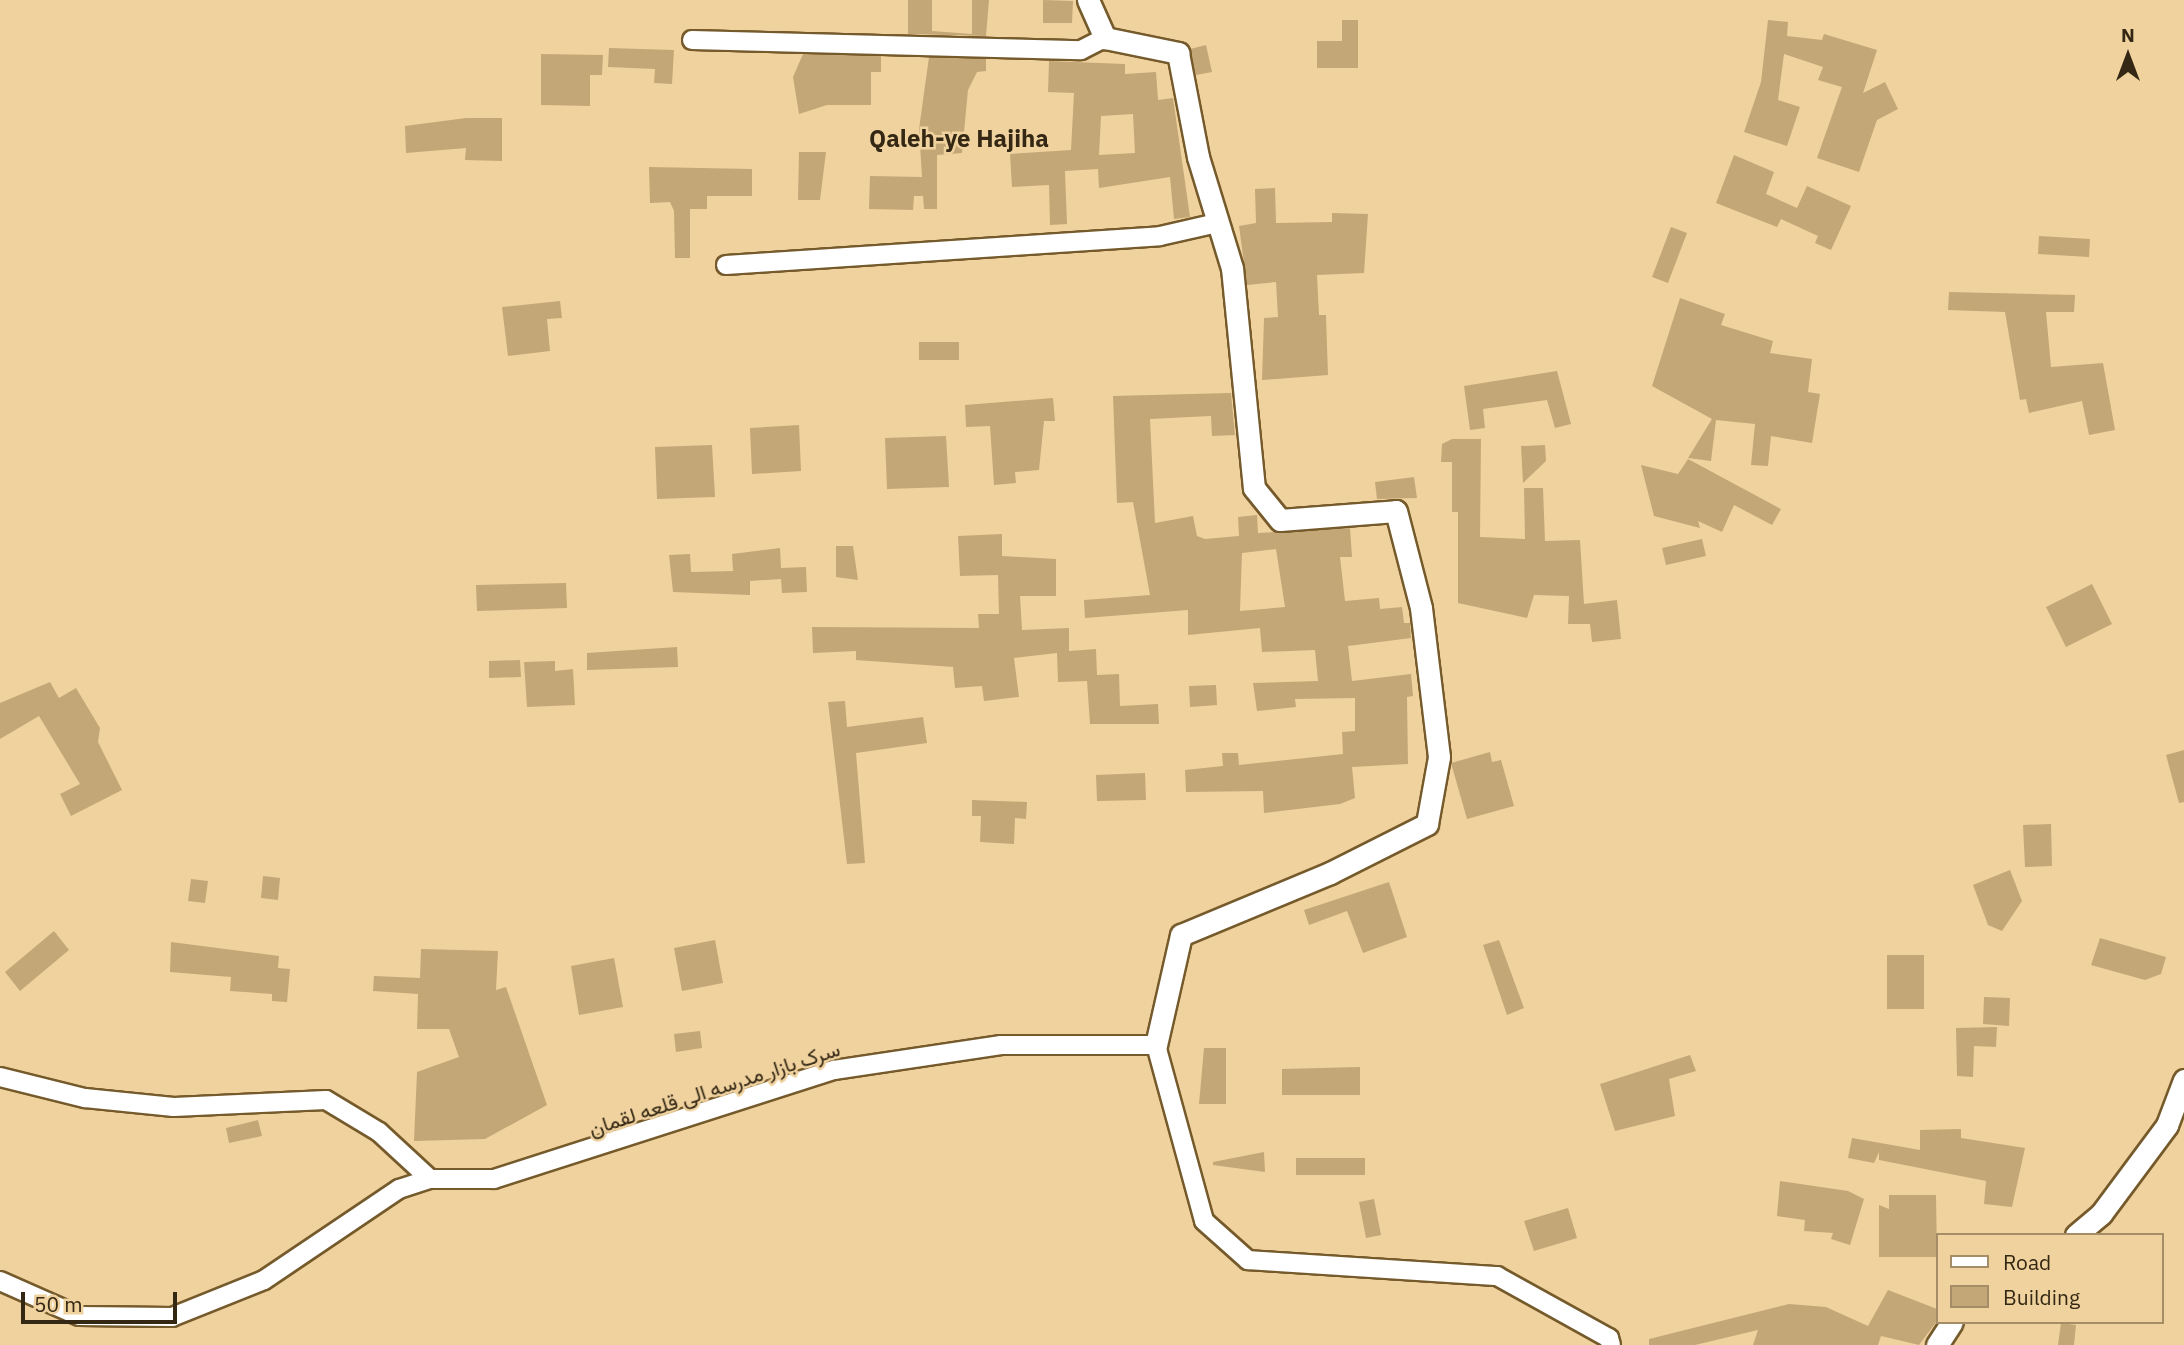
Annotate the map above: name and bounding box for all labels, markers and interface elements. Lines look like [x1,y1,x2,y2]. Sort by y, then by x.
north arrow [2093,21,2163,91]
text: N [2121,23,2135,47]
district label: Qaleh-ye Hajiha [869,125,1049,153]
street label: سرک بازار مدرسه الی قلعه لقمان [585,1035,843,1141]
legend [1936,1233,2163,1324]
text: Road [2003,1248,2051,1276]
scale bar [24,1278,180,1322]
text: Building [2003,1283,2080,1311]
text: 50 m [34,1290,83,1318]

